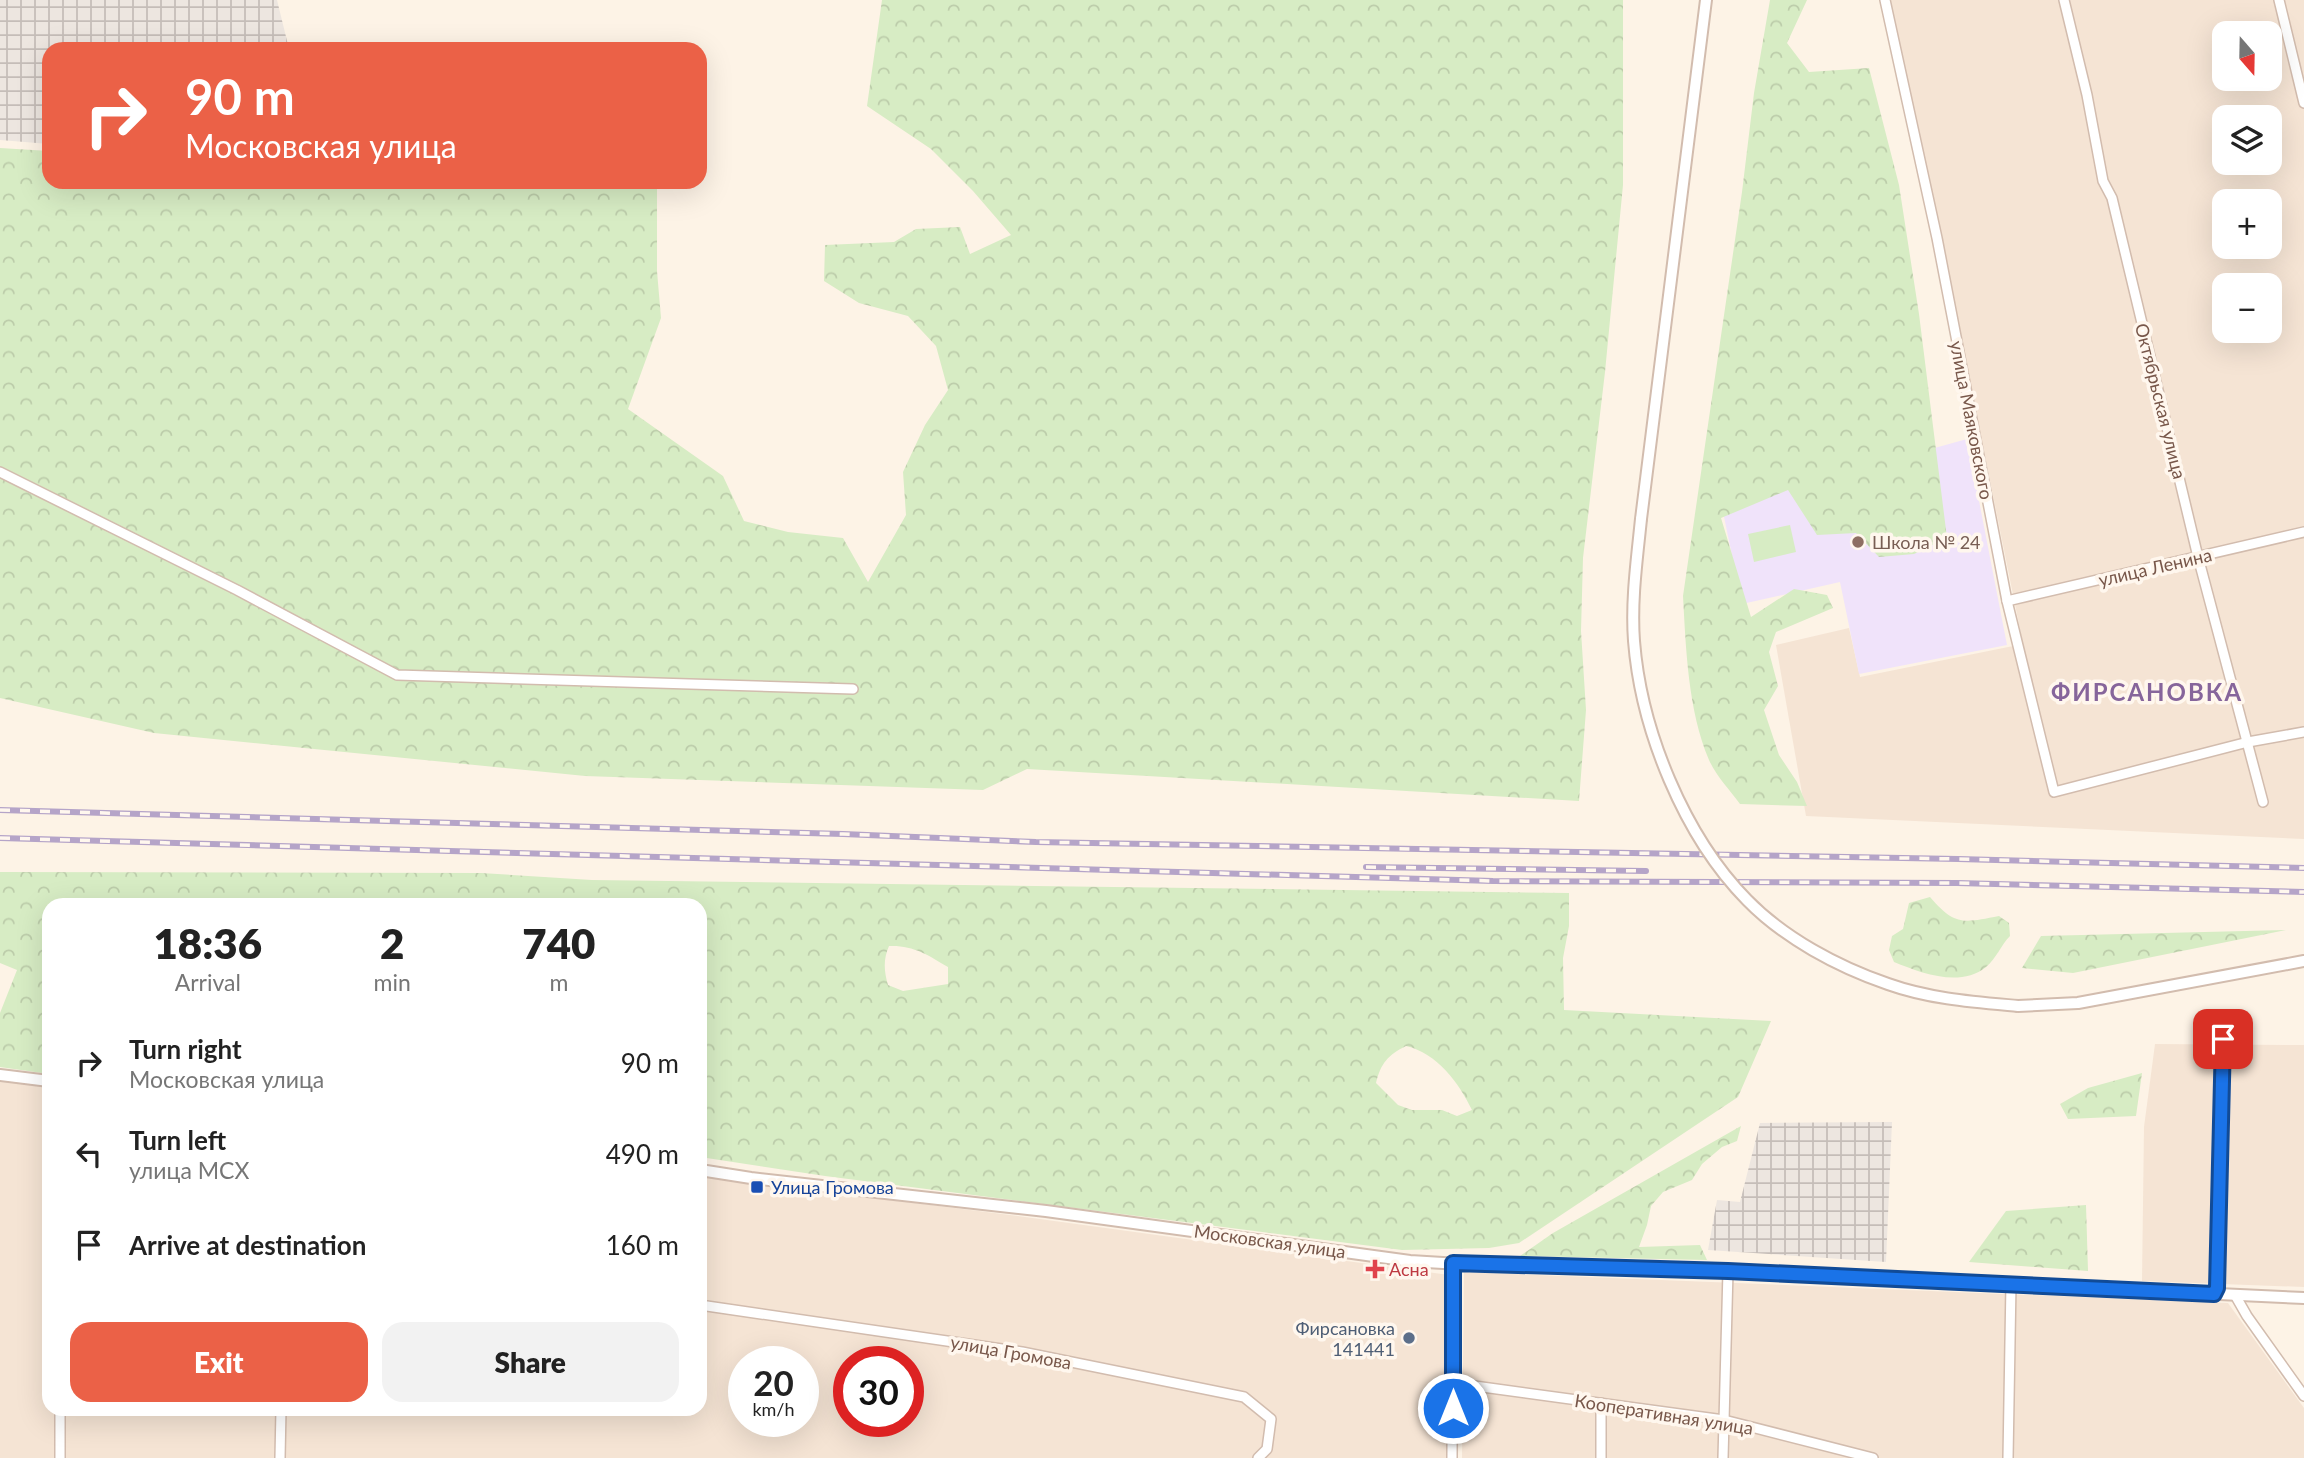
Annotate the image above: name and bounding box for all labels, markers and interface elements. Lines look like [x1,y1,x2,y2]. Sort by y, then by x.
north arrow [2212,21,2282,91]
map controls [2212,21,2282,343]
text: 90 m [185,67,295,125]
icon: right [70,70,161,161]
button: layers [2212,105,2282,175]
text: Московская улица [185,126,457,165]
button: + [2212,189,2282,259]
button: − [2212,273,2282,343]
street label: Октябрьская улица [2131,321,2191,481]
street label: улица Маяковского [1946,339,1998,501]
place label: Школа № 24 [1872,531,1981,553]
marker: Школа № 24 [1850,534,1866,550]
street label: улица Ленина [2096,543,2214,591]
district label: ФИРСАНОВКА [2051,677,2243,706]
text: 18:36 [154,918,262,968]
text: 2 [380,918,404,968]
text: 740 [522,918,595,968]
text: Arrival [175,968,241,996]
text: min [374,968,411,996]
text: m [549,968,568,996]
pin [2193,1009,2253,1069]
icon: arrive [2204,1020,2242,1058]
text: Turn right [129,1033,242,1065]
icon: right [70,1044,108,1082]
text: 90 m [621,1047,679,1079]
text: Московская улица [129,1065,324,1093]
text: Turn left [129,1124,226,1156]
icon: left [70,1135,108,1173]
text: 490 m [606,1138,679,1170]
text: улица МСХ [129,1156,249,1184]
place label: Улица Громова [771,1176,894,1198]
marker: Улица Громова [749,1179,765,1195]
street label: Московская улица [1193,1219,1347,1263]
icon: arrive [70,1226,108,1264]
text: Arrive at destination [129,1229,366,1261]
text: 160 m [606,1229,679,1261]
place label: Асна [1389,1258,1429,1280]
marker: Асна [1367,1261,1383,1277]
place label: Фирсановка 141441 [1296,1317,1395,1360]
button: Exit [70,1322,368,1402]
button: Share [382,1322,679,1402]
marker: Фирсановка 141441 [1401,1330,1417,1346]
street label: улица Громова [949,1331,1073,1373]
speed limit sign: 30 [833,1346,924,1437]
text: 20 [753,1361,794,1403]
position arrow [1416,1371,1490,1445]
street label: Кооперативная улица [1573,1389,1755,1439]
text: km/h [752,1398,795,1420]

